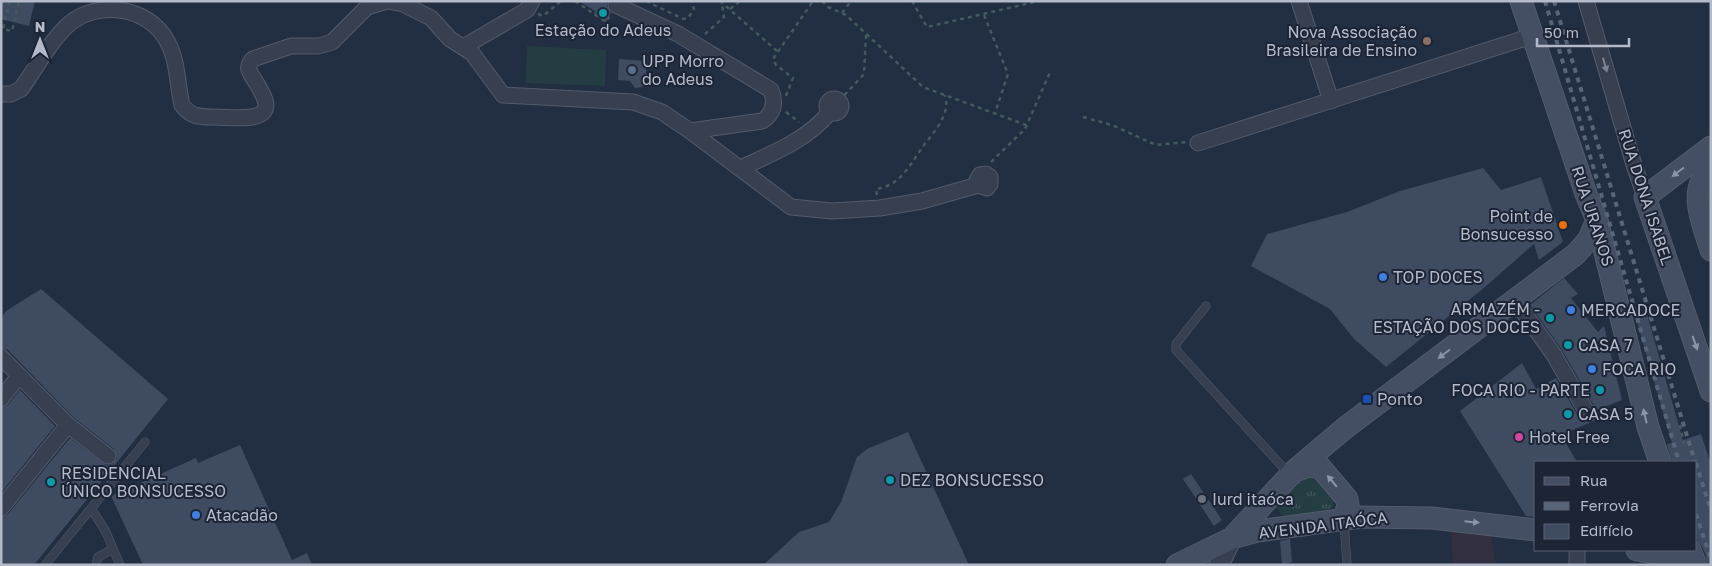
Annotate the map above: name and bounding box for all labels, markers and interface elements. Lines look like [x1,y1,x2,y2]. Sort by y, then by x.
marker: Estação do Adeus [597,7,609,19]
north arrow [15,15,65,65]
scale bar [1537,15,1630,47]
text: N [35,18,45,35]
place label: Estação do Adeus [535,20,671,40]
place label: Nova Associação Brasileira de Ensino [1266,22,1417,60]
text: 50 m [1544,23,1579,41]
marker: Nova Associação Brasileira de Ensino [1421,35,1433,47]
place label: UPP Morro do Adeus [642,51,724,89]
one-way arrow [1601,57,1609,72]
marker: UPP Morro do Adeus [626,64,638,76]
street label: RUA DONA ISABEL [1615,126,1677,268]
street label: RUA URANOS [1567,163,1619,269]
one-way arrow [1671,167,1685,177]
place label: Point de Bonsucesso [1460,206,1553,244]
marker: Point de Bonsucesso [1557,219,1569,231]
place label: TOP DOCES [1393,267,1483,287]
marker: TOP DOCES [1377,271,1389,283]
place label: ARMAZÉM - ESTAÇÃO DOS DOCES [1373,299,1540,337]
place label: MERCADOCE [1581,300,1680,320]
marker: MERCADOCE [1565,304,1577,316]
marker: ARMAZÉM - ESTAÇÃO DOS DOCES [1544,312,1556,324]
place label: CASA 7 [1578,335,1632,355]
one-way arrow [1691,335,1699,350]
marker: CASA 7 [1562,339,1574,351]
one-way arrow [1437,349,1451,359]
place label: FOCA RIO [1602,359,1676,379]
marker: FOCA RIO [1586,363,1598,375]
place label: FOCA RIO - PARTE [1451,380,1590,400]
marker: FOCA RIO - PARTE [1594,384,1606,396]
place label: Ponto [1377,389,1423,409]
marker: Ponto [1361,393,1373,405]
place label: CASA 5 [1578,404,1633,424]
marker: CASA 5 [1562,408,1574,420]
one-way arrow [1641,408,1649,423]
place label: Hotel Free [1529,427,1610,447]
marker: Hotel Free [1513,431,1525,443]
legend [1534,461,1697,551]
place label: RESIDENCIAL ÚNICO BONSUCESSO [61,463,226,501]
place label: DEZ BONSUCESSO [900,470,1044,490]
text: Rua [1580,471,1607,489]
marker: DEZ BONSUCESSO [884,474,896,486]
one-way arrow [1326,474,1337,487]
marker: RESIDENCIAL ÚNICO BONSUCESSO [45,476,57,488]
place label: Iurd itaóca [1212,489,1294,509]
marker: Iurd itaóca [1196,493,1208,505]
text: Ferrovia [1580,496,1639,514]
place label: Atacadão [206,505,278,525]
street label: AVENIDA ITAÓCA [1257,507,1389,543]
marker: Atacadão [190,509,202,521]
one-way arrow [1464,518,1480,526]
text: Edifício [1580,521,1633,539]

